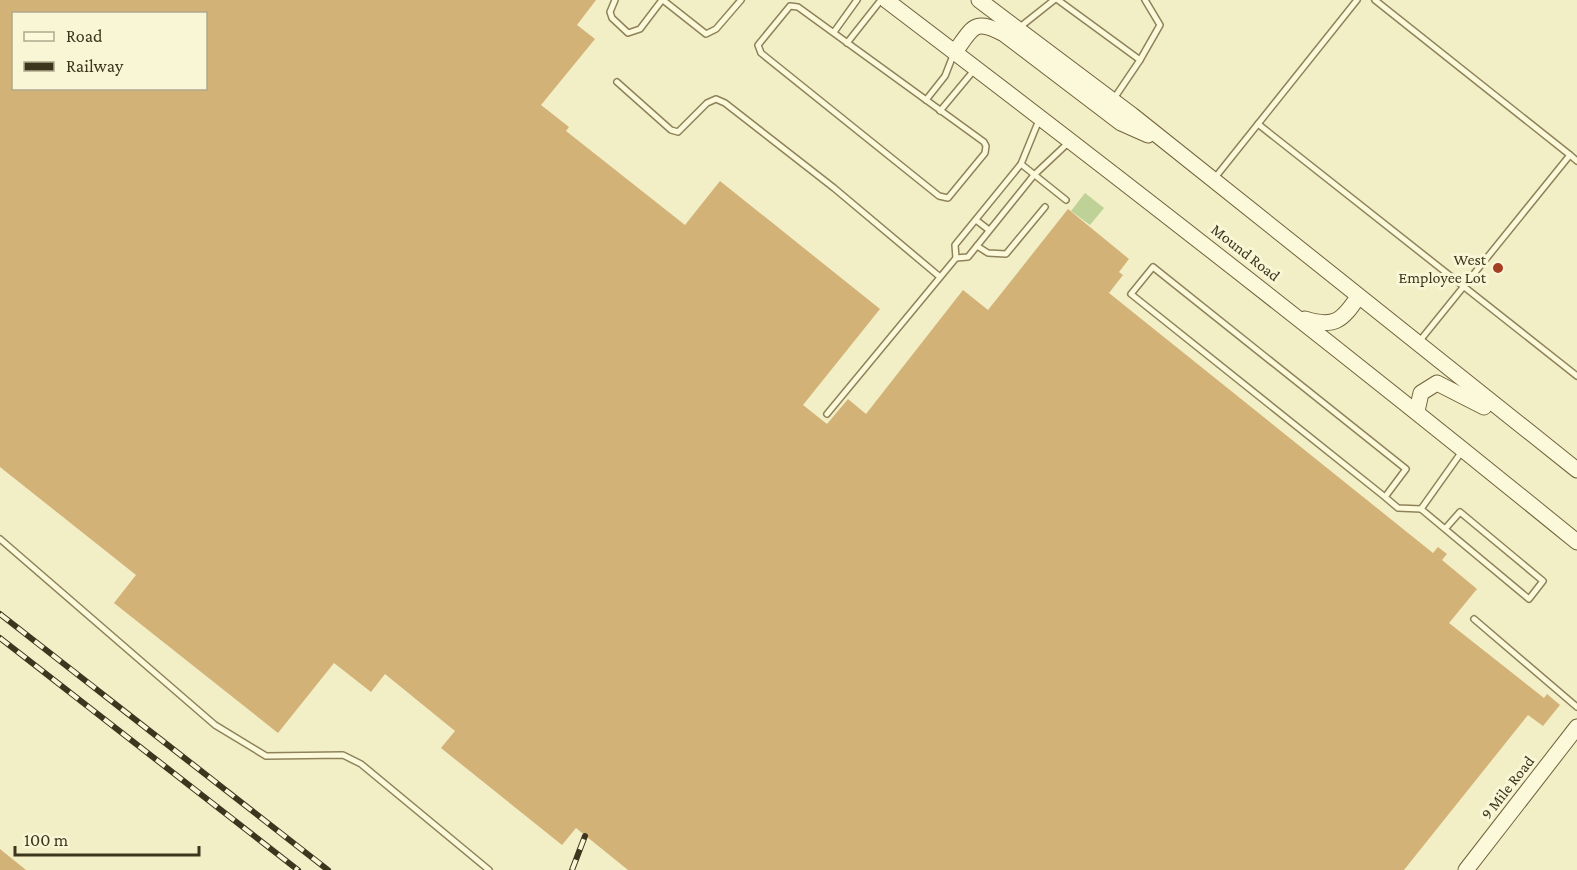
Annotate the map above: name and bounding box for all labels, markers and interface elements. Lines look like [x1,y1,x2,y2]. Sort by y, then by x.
legend [12,12,207,90]
text: Road [66,26,103,46]
text: Railway [66,56,124,76]
street label: Mound Road [1208,220,1284,285]
place label: West Employee Lot [1398,251,1487,287]
marker: West Employee Lot [1491,261,1505,275]
street label: 9 Mile Road [1478,752,1538,822]
scale bar [15,819,200,857]
text: 100 m [24,830,69,850]

